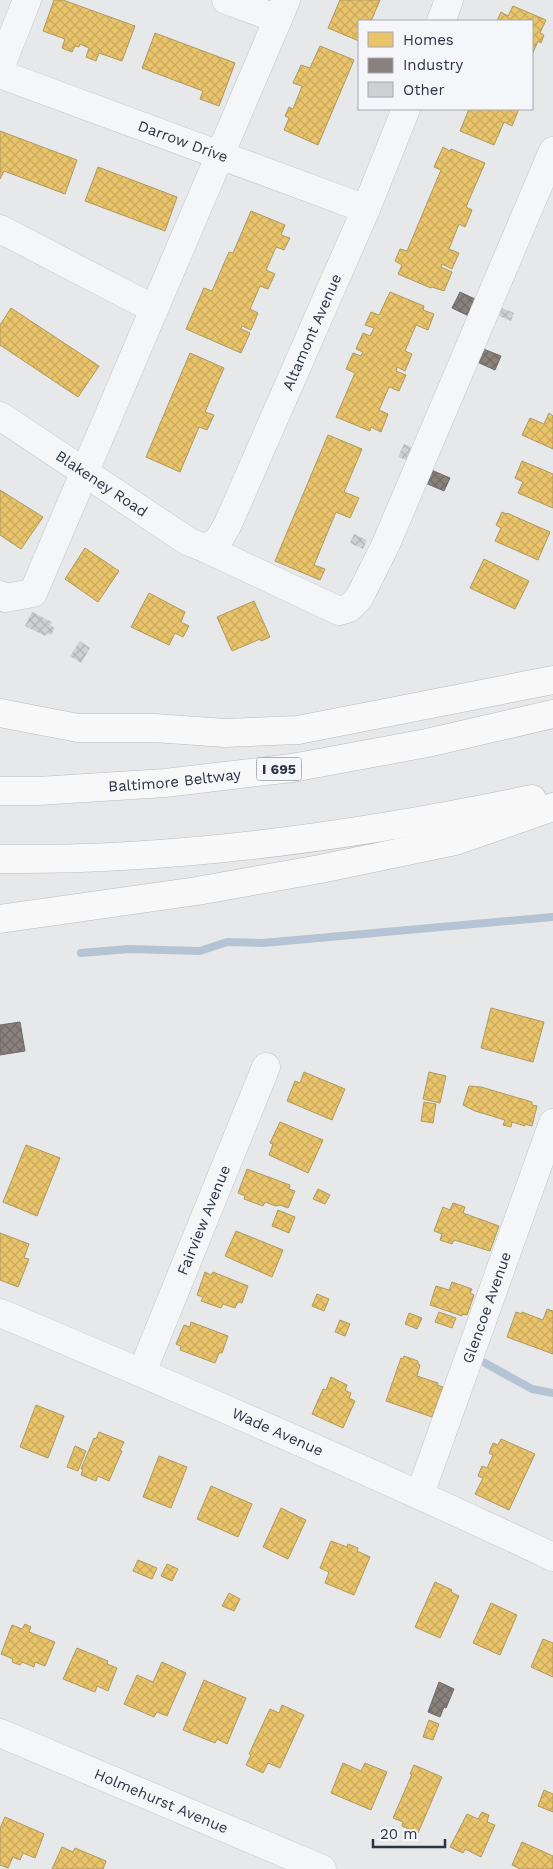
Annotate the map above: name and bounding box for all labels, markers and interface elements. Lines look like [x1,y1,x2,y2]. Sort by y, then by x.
legend [358,20,533,110]
text: Homes [403,31,454,49]
text: Industry [403,56,464,74]
text: Other [403,81,445,99]
street label: Darrow Drive [135,117,231,166]
street label: Altamont Avenue [279,271,345,393]
street label: Blakeney Road [52,447,151,521]
road number: I 695 [256,758,302,781]
street label: Baltimore Beltway [108,765,242,796]
street label: Fairview Avenue [173,1162,234,1278]
street label: Glencoe Avenue [459,1249,515,1366]
street label: Wade Avenue [229,1404,326,1460]
street label: Holmehurst Avenue [92,1765,231,1837]
scale bar [373,1816,446,1848]
text: 20 m [380,1825,418,1843]

